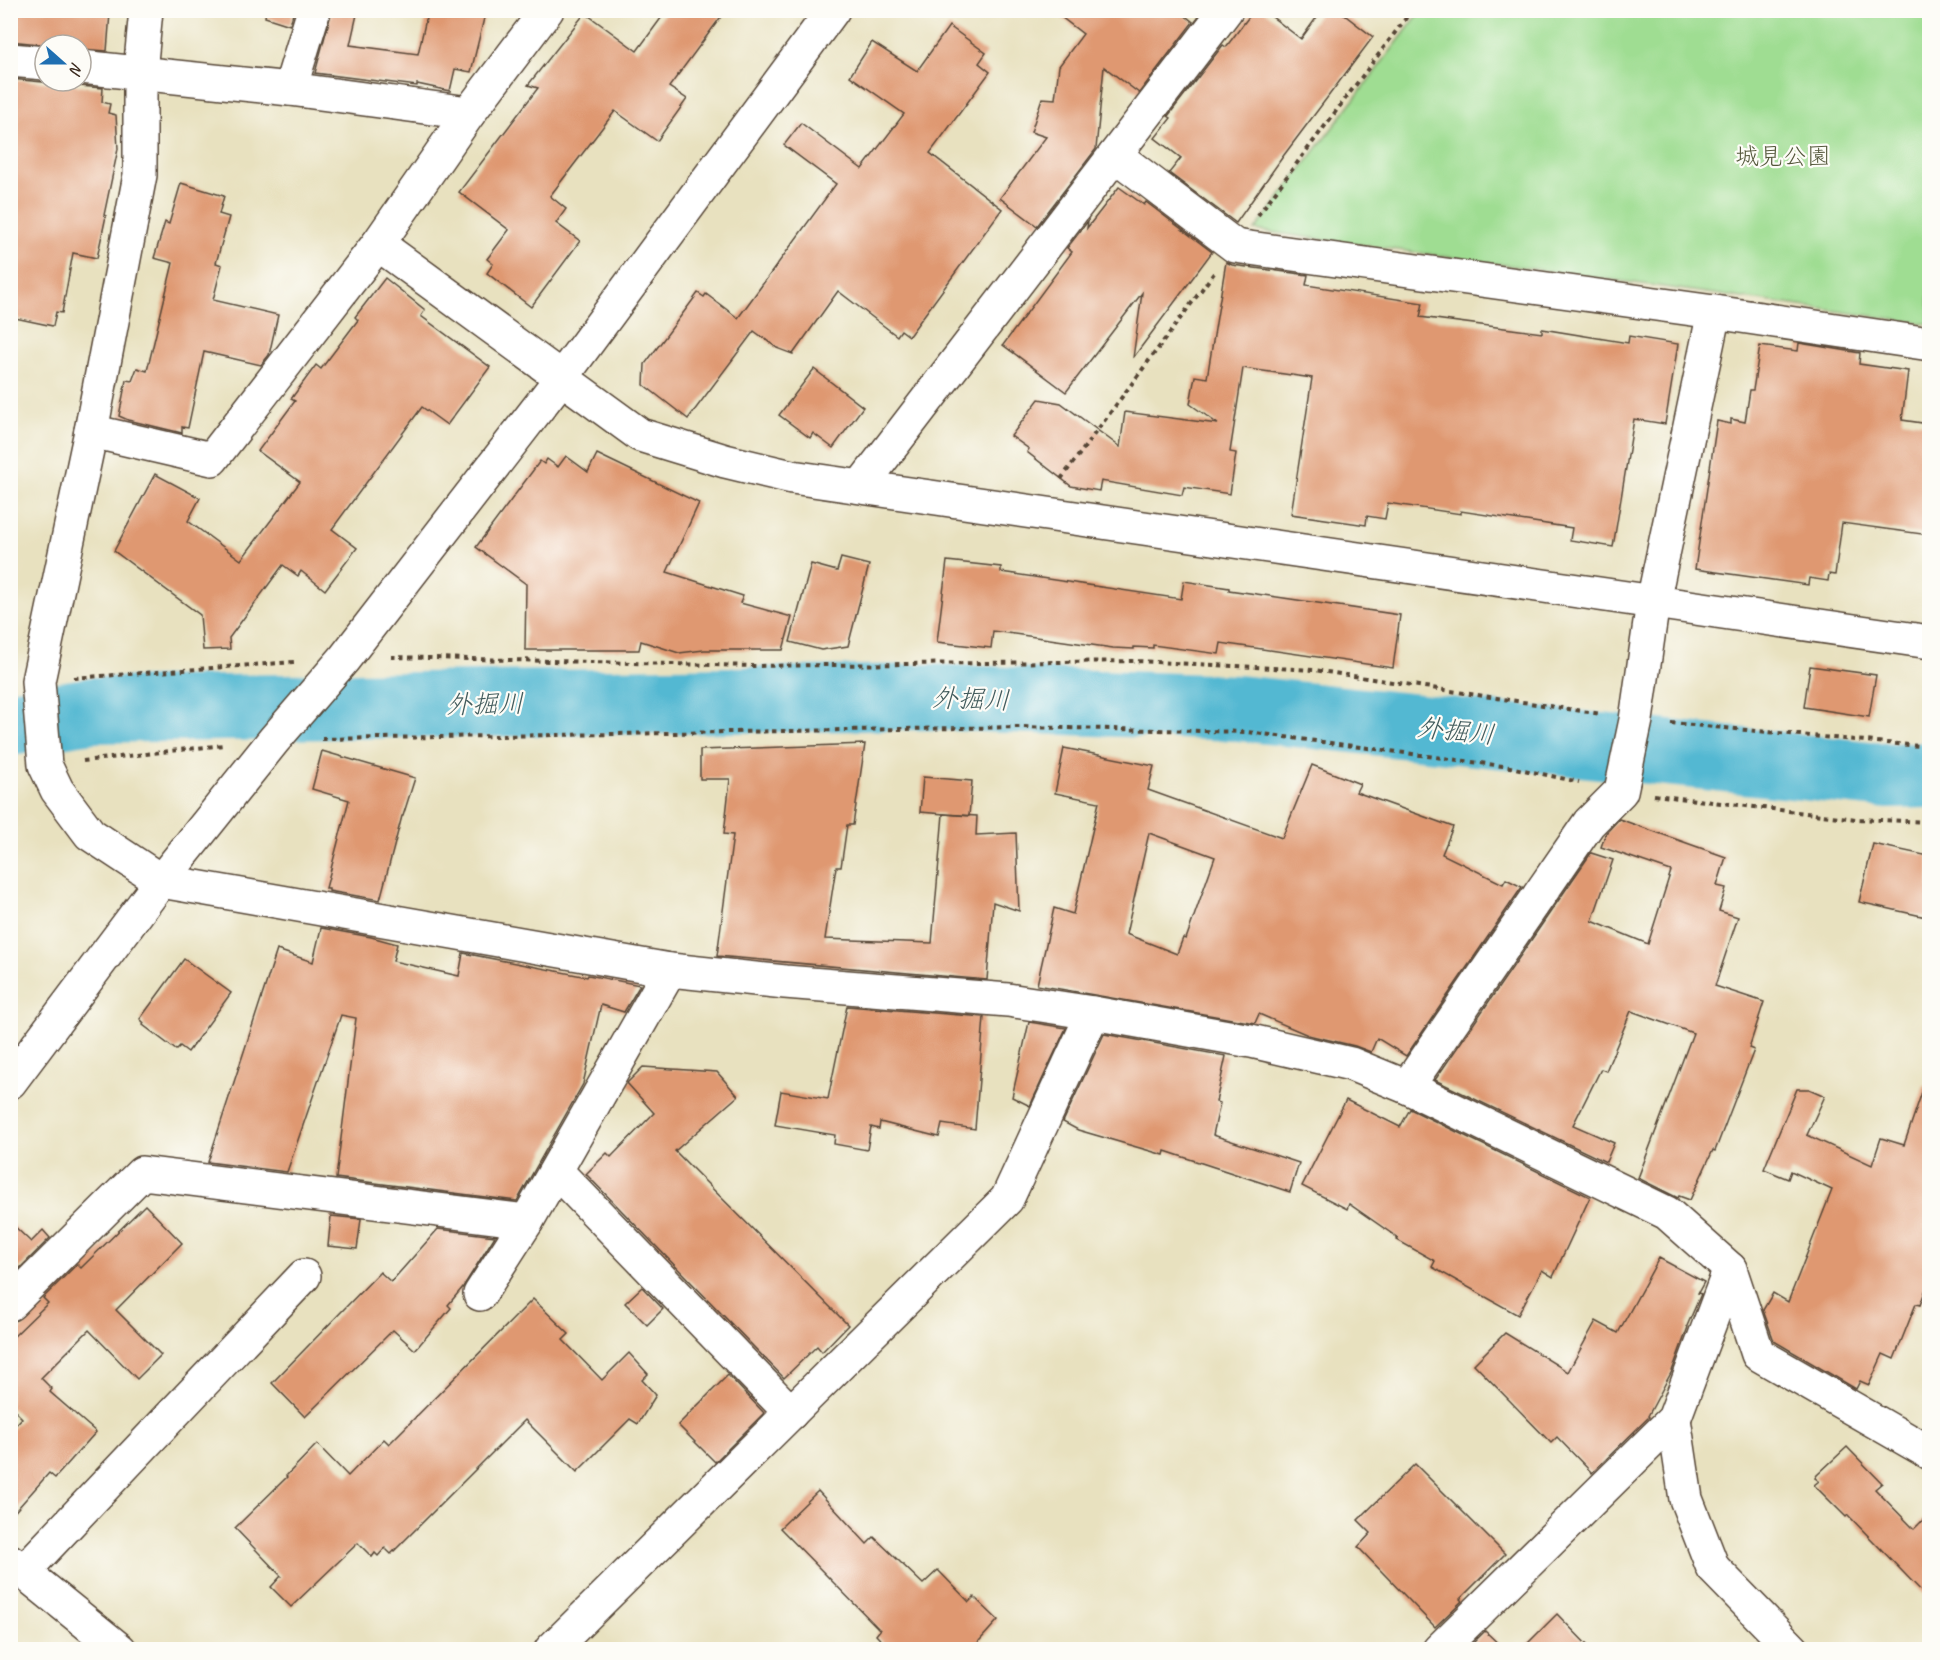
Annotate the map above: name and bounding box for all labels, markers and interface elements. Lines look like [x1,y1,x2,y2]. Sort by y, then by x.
north arrow [33,33,93,93]
text: N [64,60,87,79]
park label: 城見公園 [1735,141,1831,171]
water label: 外掘川 [931,681,1011,717]
water label: 外掘川 [446,687,524,721]
water label: 外掘川 [1415,711,1497,751]

